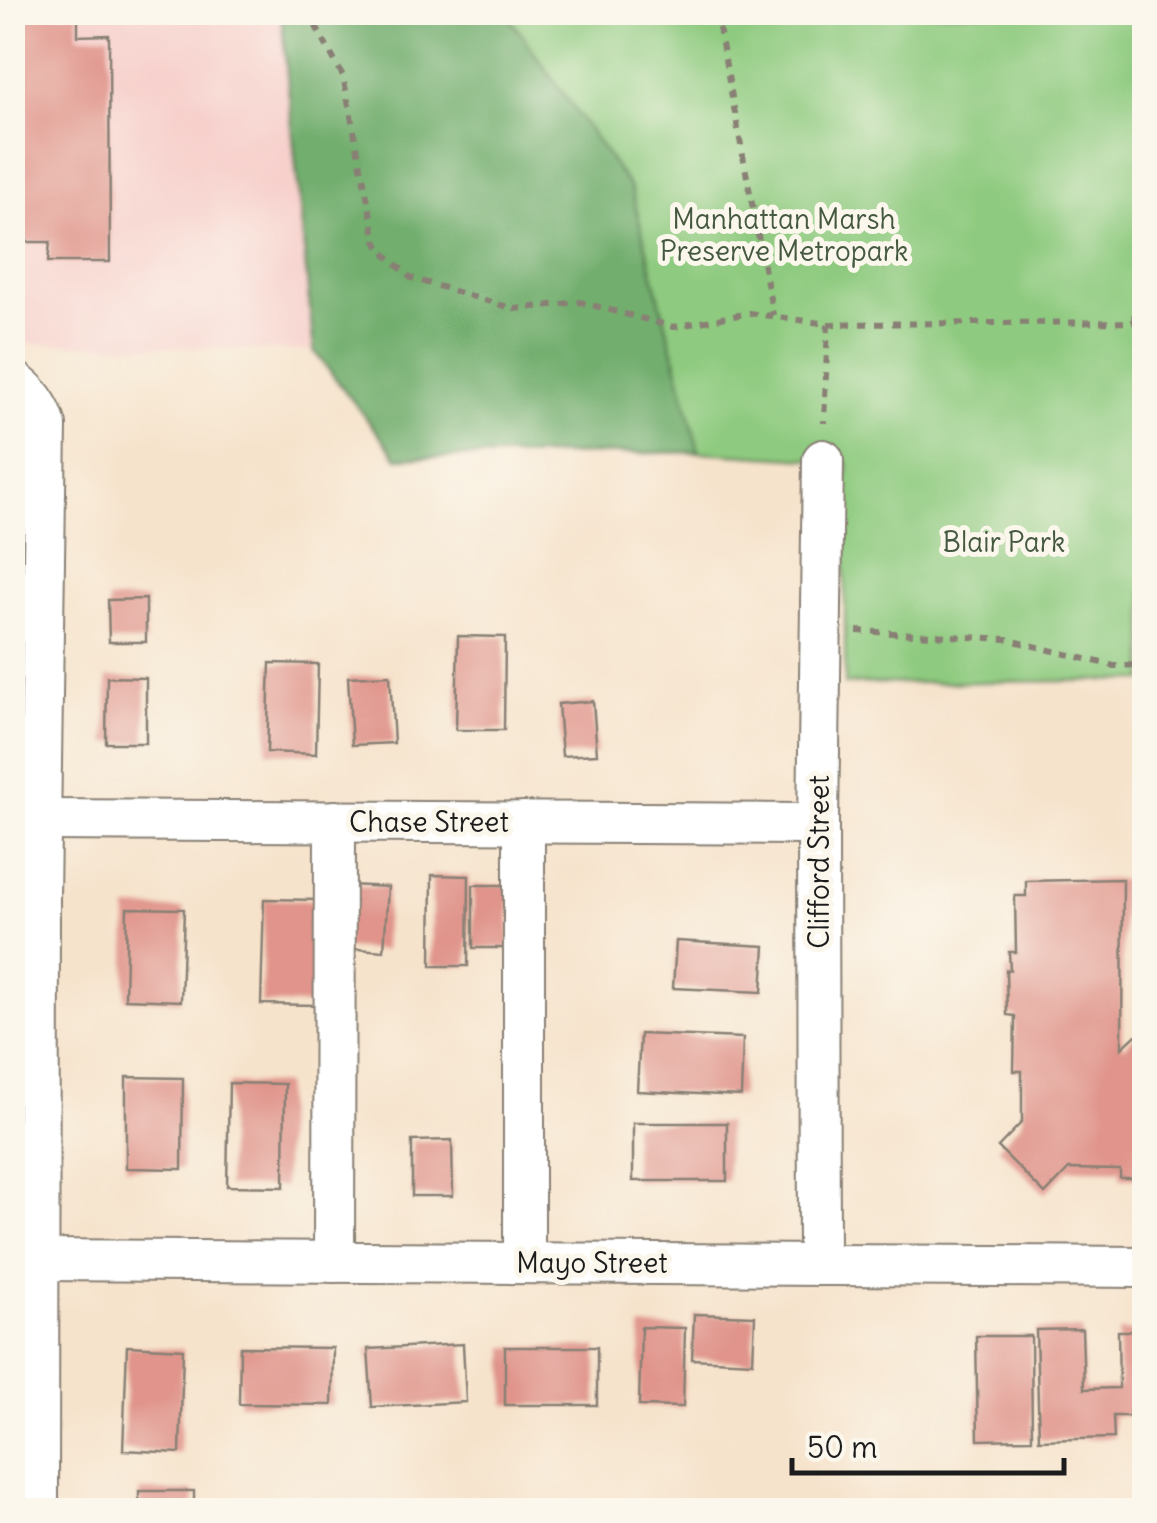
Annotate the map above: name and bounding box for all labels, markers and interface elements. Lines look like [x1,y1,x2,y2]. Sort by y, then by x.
park label: Manhattan Marsh Preserve Metropark [660,201,908,269]
park label: Blair Park [943,524,1065,560]
street label: Clifford Street [801,775,837,949]
street label: Chase Street [349,804,509,840]
street label: Mayo Street [516,1245,668,1281]
scale bar [792,1413,1064,1475]
text: 50 m [807,1428,877,1466]

